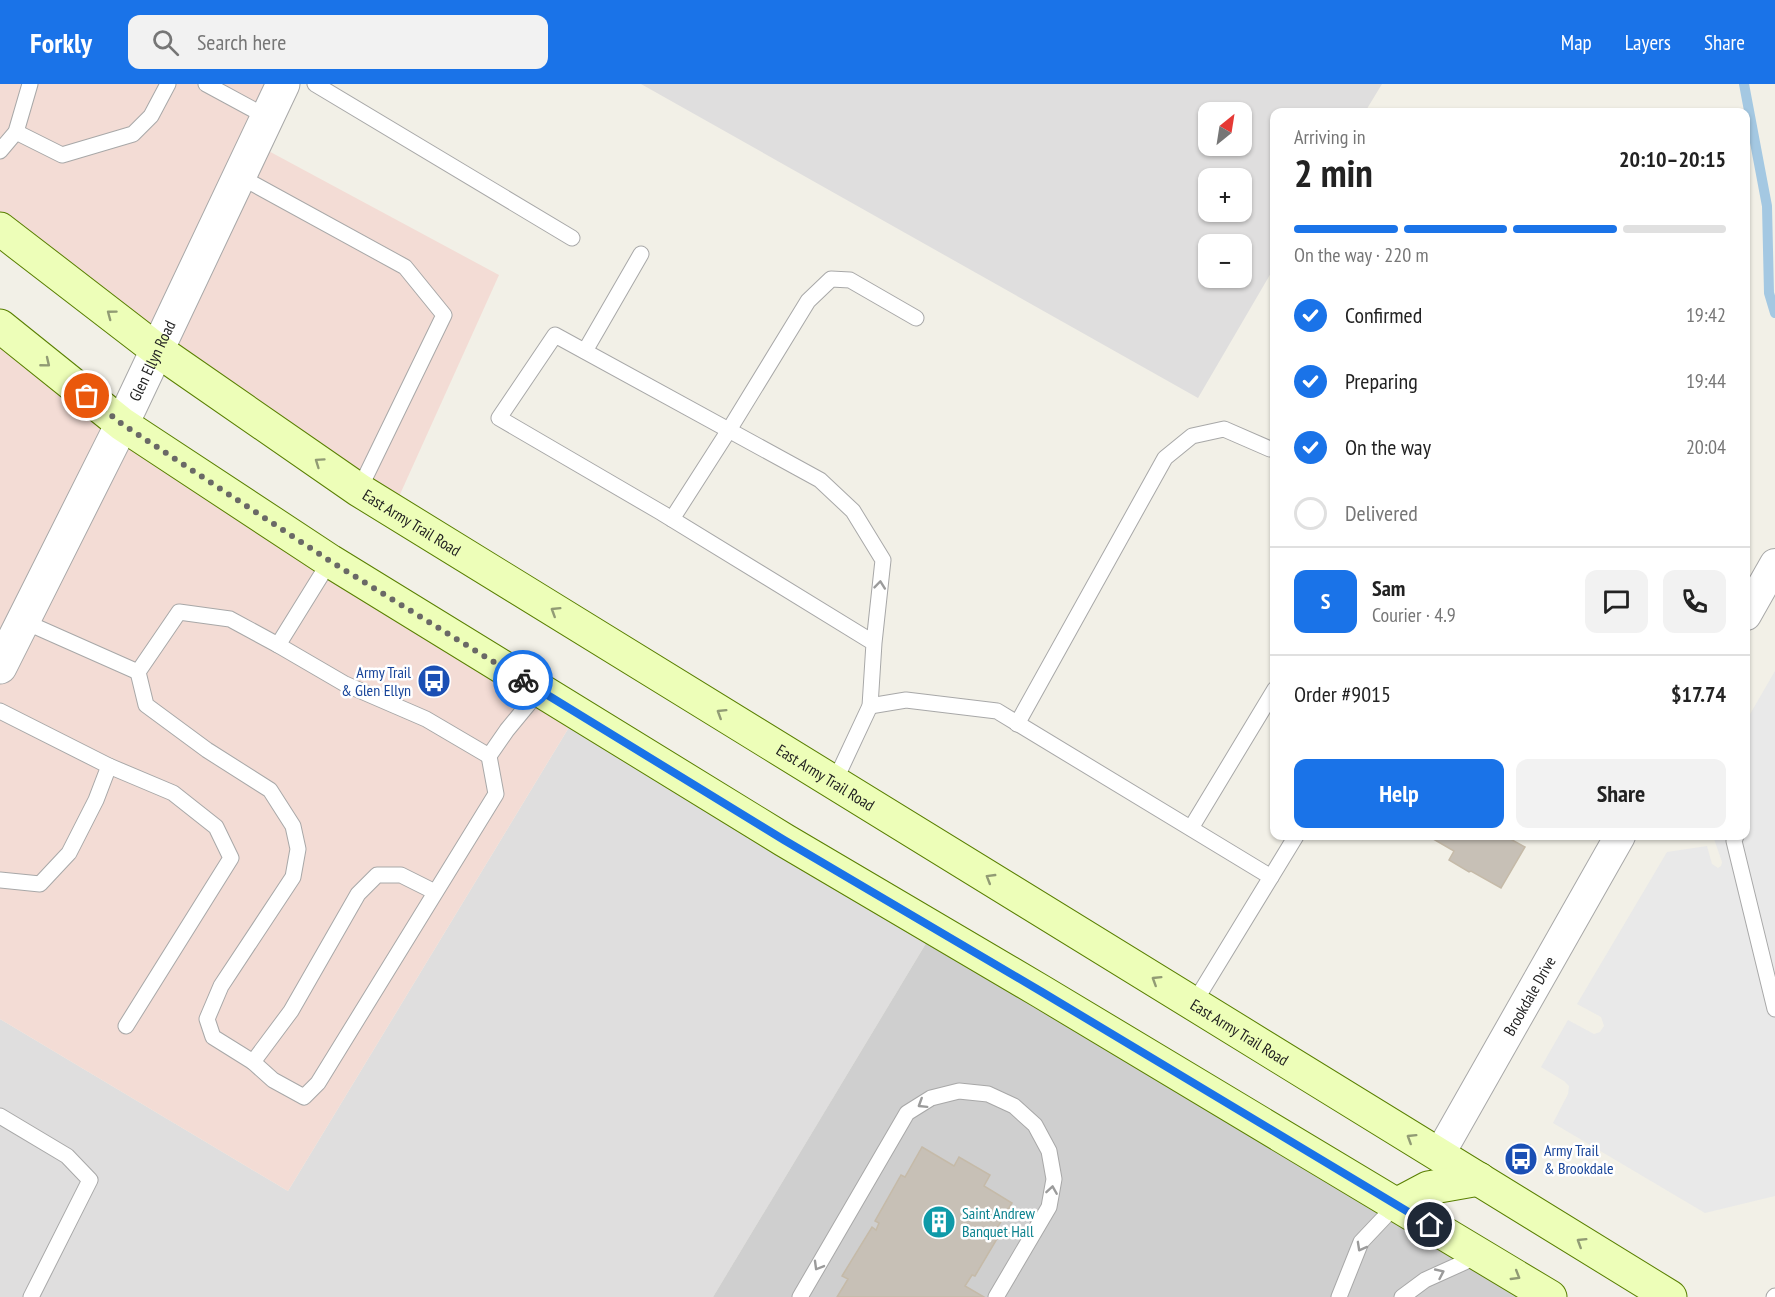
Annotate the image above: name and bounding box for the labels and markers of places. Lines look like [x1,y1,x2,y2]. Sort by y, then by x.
pin [61,370,112,421]
place label: Army Trail & Glen Ellyn [341,662,411,700]
bus stop icon: Army Trail & Glen Ellyn [416,663,452,699]
place label: Army Trail & Brookdale [1544,1140,1614,1178]
bus stop icon: Army Trail & Brookdale [1503,1141,1539,1177]
pin [1404,1199,1455,1250]
place label: Saint Andrew Banquet Hall [962,1203,1035,1241]
building icon: Saint Andrew Banquet Hall [921,1204,957,1240]

